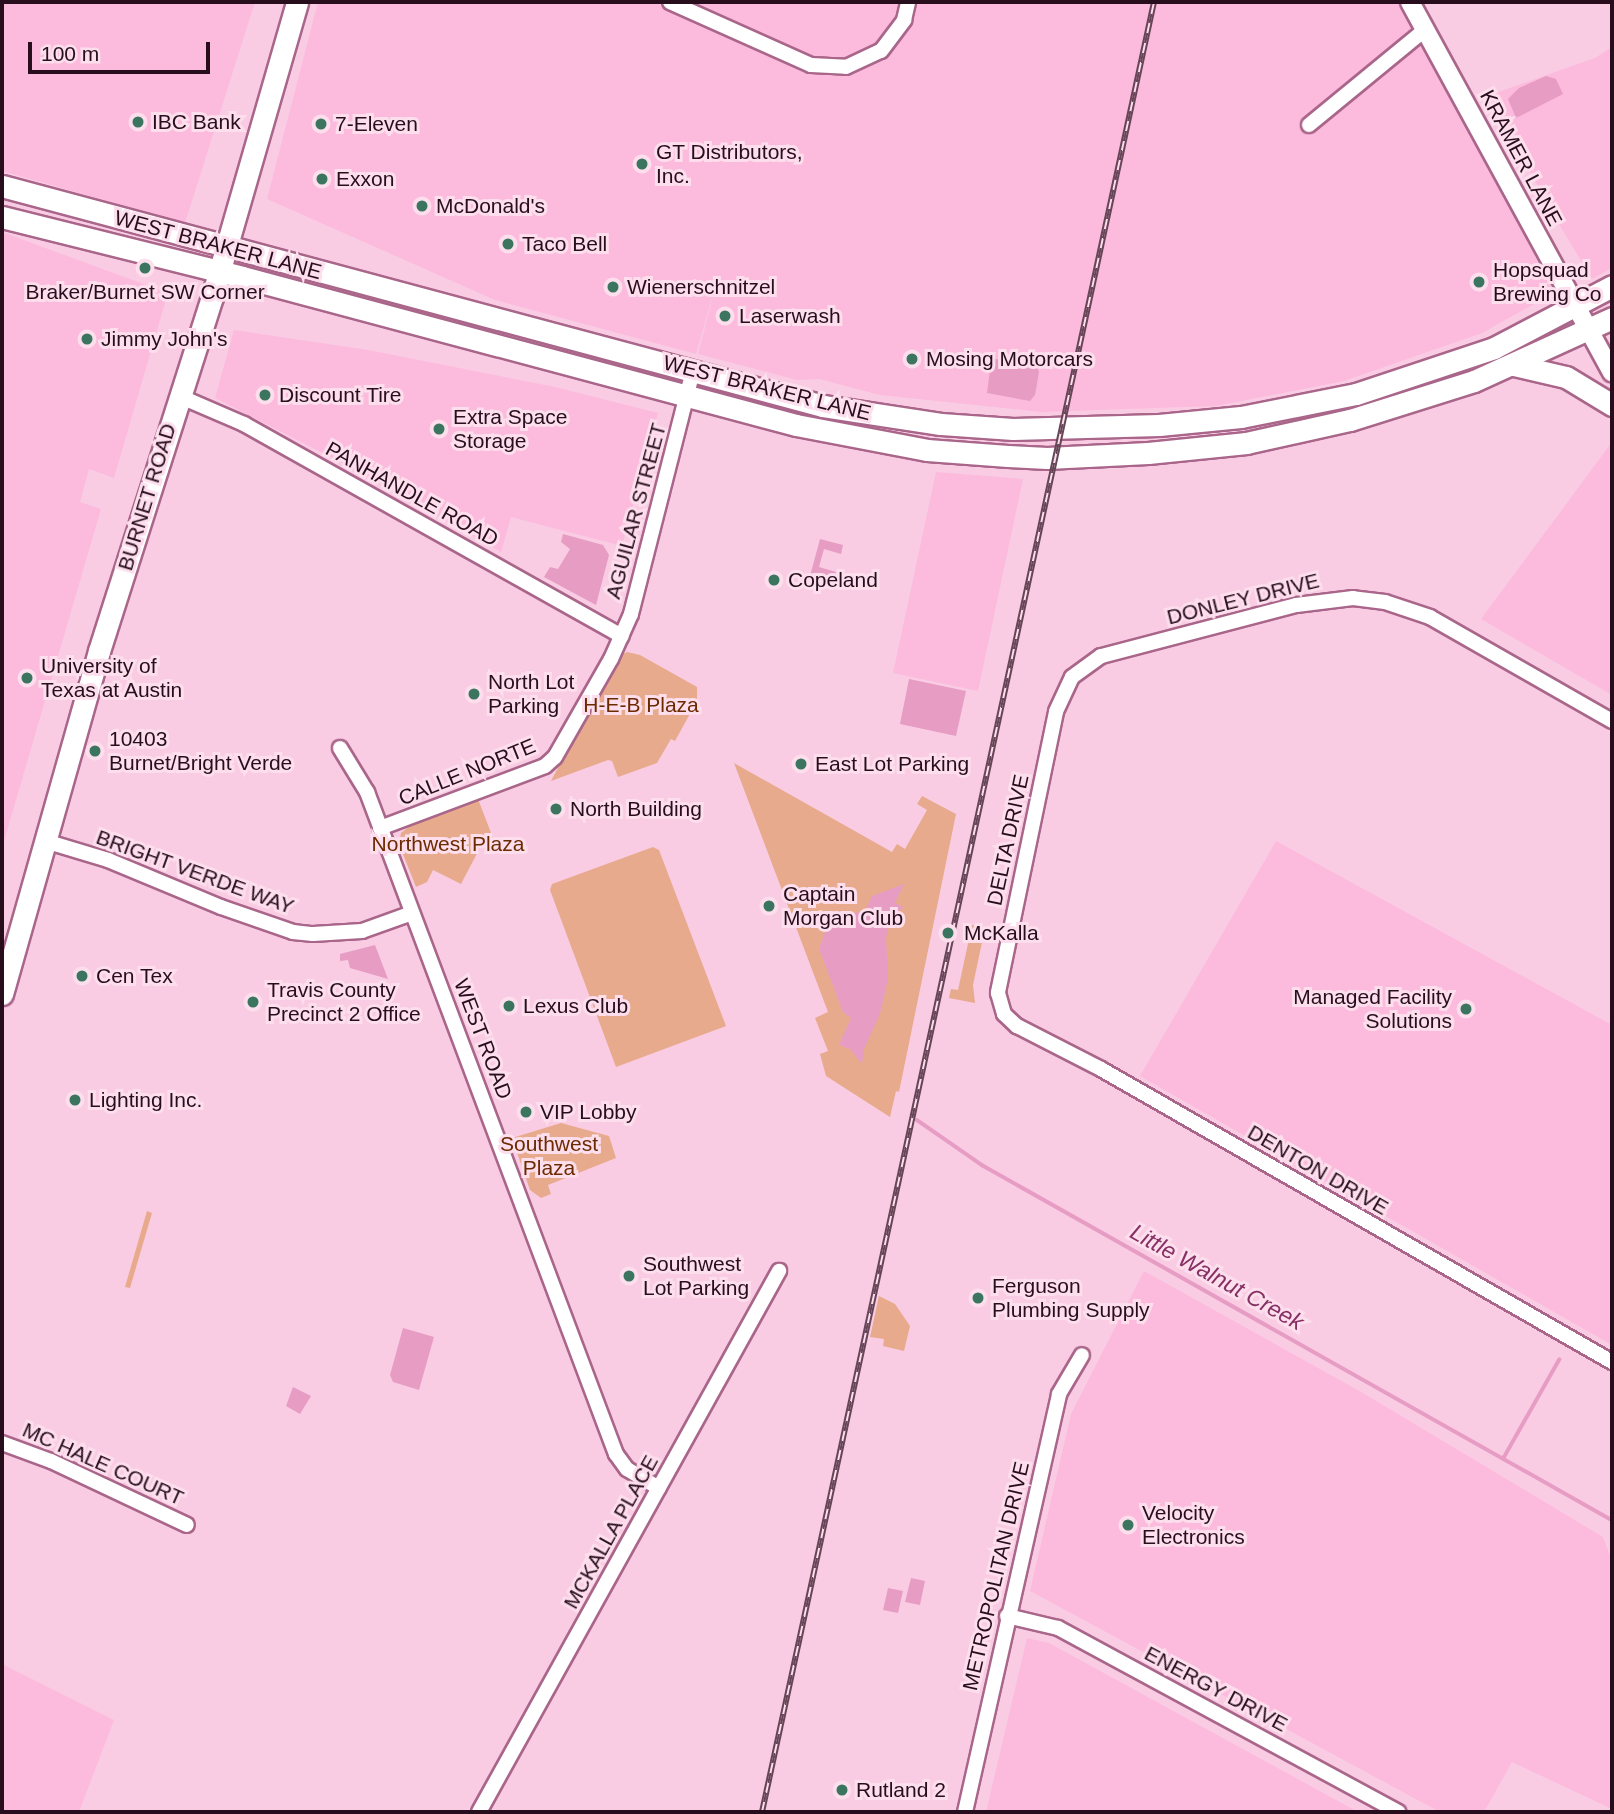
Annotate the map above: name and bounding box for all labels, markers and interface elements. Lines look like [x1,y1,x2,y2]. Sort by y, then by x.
scale bar [32,28,214,72]
text: 100 m [41,42,99,65]
street label: KRAMER LANE [1475,86,1567,230]
place label: IBC Bank [152,109,241,135]
place label: 7-Eleven [335,111,418,137]
marker: IBC Bank [130,114,146,130]
marker: 7-Eleven [313,116,329,132]
place label: GT Distributors, Inc. [656,139,803,189]
marker: GT Distributors, Inc. [634,156,650,172]
place label: Exxon [336,166,394,192]
marker: Exxon [314,171,330,187]
place label: McDonald's [436,193,545,219]
marker: McDonald's [414,198,430,214]
street label: WEST BRAKER LANE [112,205,324,285]
place label: Taco Bell [522,231,607,257]
marker: Taco Bell [500,236,516,252]
place label: Hopsquad Brewing Co [1493,257,1602,307]
marker: Braker/Burnet SW Corner [137,260,153,276]
place label: Wienerschnitzel [627,274,775,300]
marker: Hopsquad Brewing Co [1471,274,1487,290]
place label: Braker/Burnet SW Corner [25,279,265,305]
marker: Wienerschnitzel [605,279,621,295]
place label: Laserwash [739,303,841,329]
marker: Laserwash [717,308,733,324]
place label: Jimmy John's [101,326,228,352]
marker: Jimmy John's [79,331,95,347]
place label: Mosing Motorcars [926,346,1093,372]
street label: WEST BRAKER LANE [660,350,874,426]
marker: Mosing Motorcars [904,351,920,367]
place label: Discount Tire [279,382,402,408]
marker: Discount Tire [257,387,273,403]
place label: Extra Space Storage [453,404,567,454]
street label: BURNET ROAD [113,420,181,574]
street label: AGUILAR STREET [600,420,672,602]
marker: Extra Space Storage [431,421,447,437]
street label: PANHANDLE ROAD [321,436,503,552]
place label: Copeland [788,567,878,593]
street label: DONLEY DRIVE [1164,568,1322,630]
marker: Copeland [766,572,782,588]
place label: University of Texas at Austin [41,653,183,703]
place label: North Lot Parking [488,669,574,719]
marker: University of Texas at Austin [19,670,35,686]
marker: North Lot Parking [466,686,482,702]
park label: H-E-B Plaza [583,692,699,718]
place label: 10403 Burnet/Bright Verde [109,726,292,776]
street label: CALLE NORTE [395,733,539,811]
marker: 10403 Burnet/Bright Verde [87,743,103,759]
place label: East Lot Parking [815,751,969,777]
marker: East Lot Parking [793,756,809,772]
street label: DELTA DRIVE [982,772,1034,908]
place label: North Building [570,796,702,822]
marker: North Building [548,801,564,817]
street label: BRIGHT VERDE WAY [93,824,297,920]
park label: Northwest Plaza [372,831,524,857]
place label: Captain Morgan Club [783,881,903,931]
marker: Captain Morgan Club [761,898,777,914]
place label: McKalla [964,920,1039,946]
marker: McKalla [938,923,958,943]
place label: Cen Tex [96,963,173,989]
marker: Cen Tex [74,968,90,984]
street label: WEST ROAD [448,975,518,1103]
place label: Travis County Precinct 2 Office [267,977,421,1027]
place label: Managed Facility Solutions [1293,984,1452,1034]
place label: Lexus Club [523,993,628,1019]
marker: Travis County Precinct 2 Office [245,994,261,1010]
marker: Lexus Club [501,998,517,1014]
marker: Managed Facility Solutions [1458,1001,1474,1017]
place label: Lighting Inc. [89,1087,202,1113]
marker: Lighting Inc. [67,1092,83,1108]
place label: VIP Lobby [540,1099,637,1125]
marker: VIP Lobby [518,1104,534,1120]
street label: DENTON DRIVE [1243,1120,1393,1220]
park label: Southwest Plaza [500,1131,598,1181]
water label: Little Walnut Creek [1126,1218,1308,1336]
place label: Southwest Lot Parking [643,1251,749,1301]
marker: Southwest Lot Parking [621,1268,637,1284]
place label: Ferguson Plumbing Supply [992,1273,1150,1323]
marker: Ferguson Plumbing Supply [970,1290,986,1306]
street label: MC HALE COURT [19,1417,187,1511]
street label: MCKALLA PLACE [558,1450,664,1614]
street label: METROPOLITAN DRIVE [957,1459,1035,1693]
place label: Velocity Electronics [1142,1500,1245,1550]
marker: Velocity Electronics [1120,1517,1136,1533]
street label: ENERGY DRIVE [1140,1641,1292,1737]
place label: Rutland 2 [856,1777,946,1803]
marker: Rutland 2 [834,1782,850,1798]

